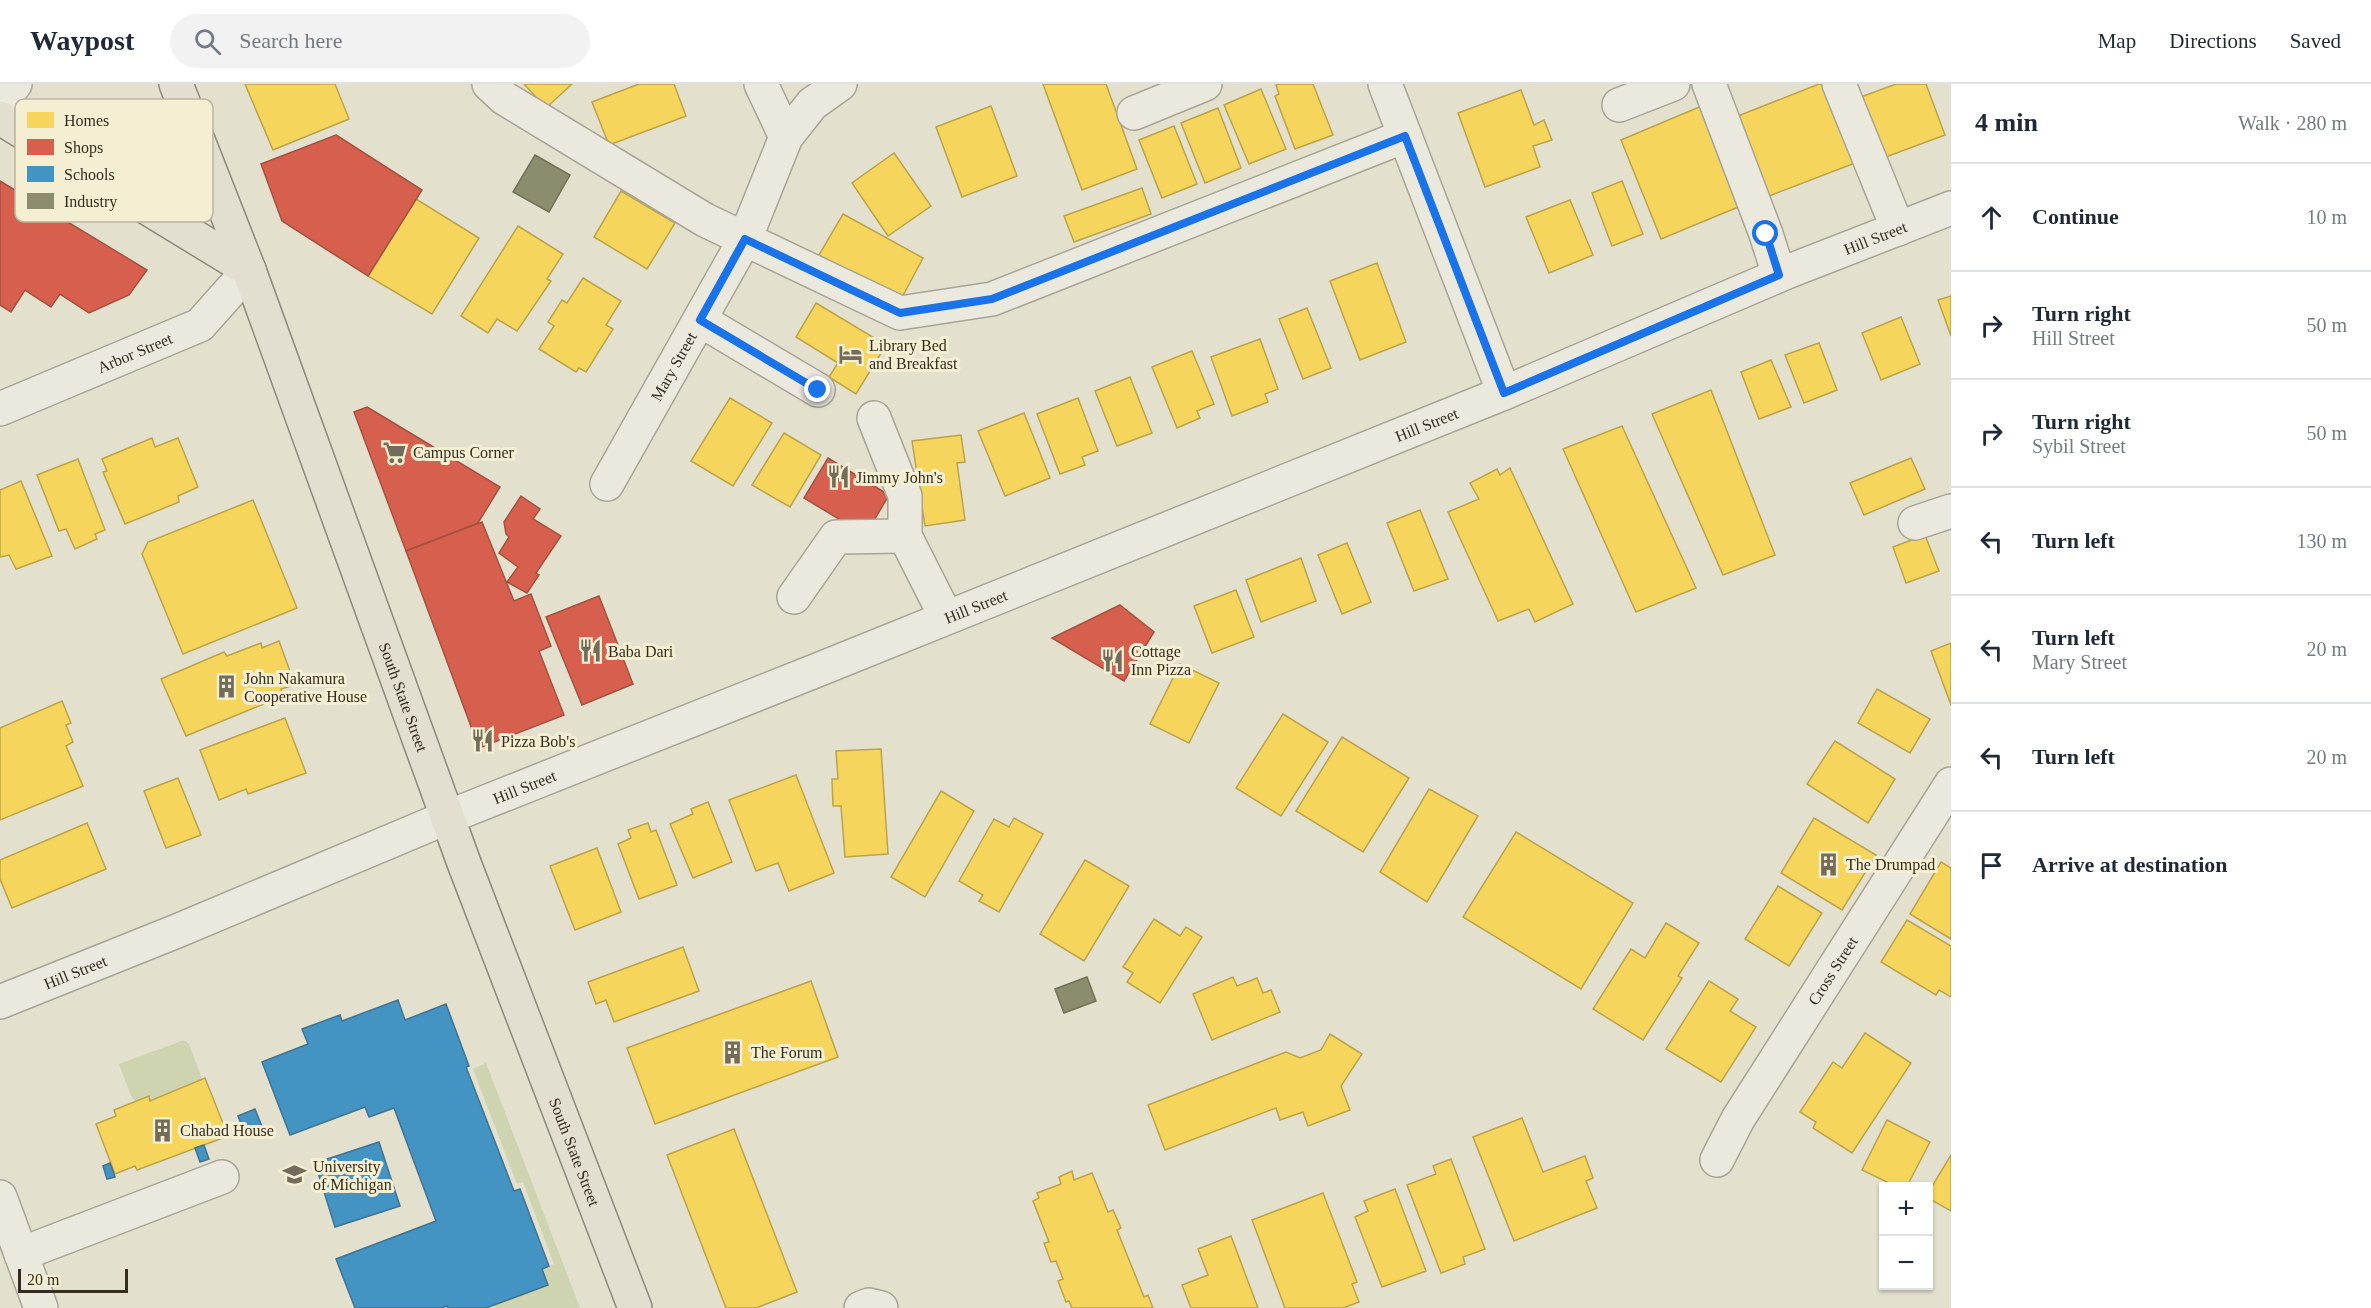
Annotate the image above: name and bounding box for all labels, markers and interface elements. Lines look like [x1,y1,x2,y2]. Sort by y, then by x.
search box [170,14,590,68]
text: Waypost [30,25,134,56]
icon: search [191,25,224,58]
text: Search here [239,28,342,53]
text: Map [2098,29,2136,53]
text: Directions [2169,29,2257,53]
text: Saved [2290,29,2341,53]
legend [15,99,213,222]
text: 4 min [1975,108,2038,137]
text: Homes [64,112,109,129]
text: Walk · 280 m [2238,112,2347,134]
text: Shops [64,139,103,157]
text: Schools [64,166,115,183]
text: Industry [64,193,117,211]
icon: ahead [1975,201,2008,234]
text: Continue [2032,204,2119,229]
text: 10 m [2306,206,2347,228]
street label: Hill Street [1841,218,1910,258]
route start [1752,220,1778,246]
text: Turn right [2032,301,2131,326]
icon: right [1975,309,2008,342]
text: 50 m [2306,314,2347,336]
text: Hill Street [2032,327,2115,349]
street label: Arbor Street [95,329,175,376]
street label: Mary Street [648,329,700,404]
place label: Library Bed and Breakfast [869,337,958,372]
hotel icon: Library Bed and Breakfast [838,341,864,367]
route end [804,376,830,402]
street label: Hill Street [1393,404,1461,445]
text: Turn right [2032,409,2131,434]
icon: right [1975,417,2008,450]
text: 50 m [2306,422,2347,444]
text: Sybil Street [2032,435,2126,457]
supermarket icon: Campus Corner [382,439,408,465]
place label: Campus Corner [413,444,515,462]
restaurant icon: Jimmy John's [825,464,851,490]
place label: Jimmy John's [856,469,943,487]
icon: left [1975,525,2008,558]
text: Turn left [2032,528,2115,553]
text: 130 m [2296,530,2347,552]
street label: Hill Street [942,586,1010,627]
text: Turn left [2032,625,2115,650]
icon: left [1975,633,2008,666]
restaurant icon: Baba Dari [577,638,603,664]
text: 20 m [2306,638,2347,660]
street label: South State Street [376,640,431,755]
place label: Baba Dari [608,643,674,660]
place label: Cottage Inn Pizza [1131,643,1191,678]
restaurant icon: Cottage Inn Pizza [1100,647,1126,673]
text: Mary Street [2032,651,2127,673]
place label: John Nakamura Cooperative House [244,670,367,706]
building icon: John Nakamura Cooperative House [213,674,239,700]
restaurant icon: Pizza Bob's [470,728,496,754]
place label: Pizza Bob's [501,733,575,750]
icon: left [1975,741,2008,774]
text: Turn left [2032,744,2115,769]
text: 20 m [2306,746,2347,768]
street label: Hill Street [491,767,559,807]
icon: arrive [1975,849,2008,882]
building icon: The Drumpad [1815,851,1841,877]
text: Arrive at destination [2032,852,2228,877]
place label: The Drumpad [1846,856,1935,874]
street label: Cross Street [1805,933,1861,1008]
street label: Hill Street [41,952,110,993]
building icon: The Forum [720,1039,746,1065]
place label: The Forum [751,1044,823,1061]
street label: South State Street [546,1095,603,1209]
building icon: Chabad House [149,1117,175,1143]
place label: Chabad House [180,1122,274,1139]
place label: University of Michigan [313,1158,392,1194]
school or university icon: University of Michigan [282,1162,308,1188]
map controls [1879,1182,1933,1290]
button: + [1879,1182,1933,1236]
button: − [1879,1236,1933,1290]
scale bar [18,1266,128,1294]
text: 20 m [27,1271,59,1288]

